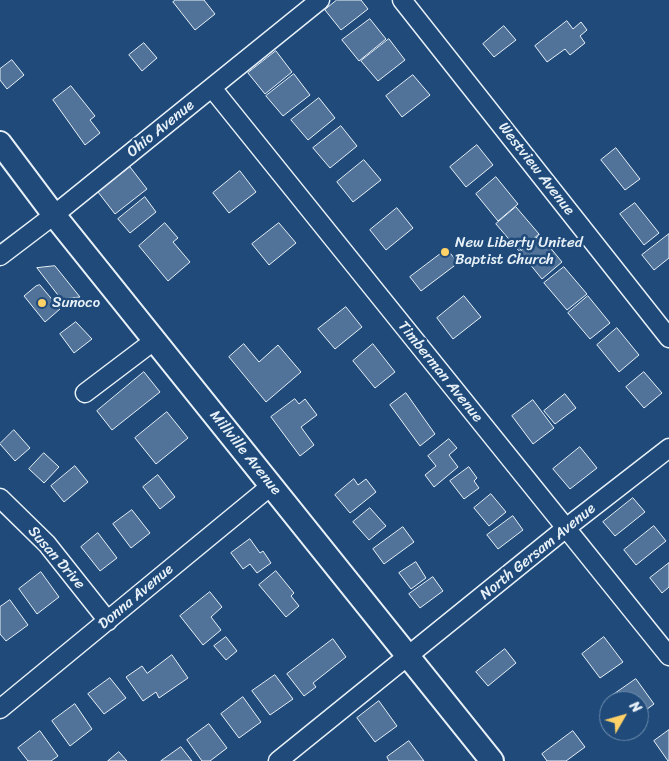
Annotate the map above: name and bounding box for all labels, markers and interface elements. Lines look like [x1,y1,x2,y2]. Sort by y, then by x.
street label: Ohio Avenue [124,96,198,162]
street label: Westview Avenue [494,119,578,219]
place label: New Liberty United Baptist Church [455,234,583,269]
marker: New Liberty United Baptist Church [439,246,451,258]
place label: Sunoco [52,294,100,312]
marker: Sunoco [36,297,48,309]
street label: Timberman Avenue [394,318,486,426]
street label: Millville Avenue [205,407,285,499]
street label: North Gersam Avenue [477,500,599,604]
street label: Susan Drive [24,523,88,593]
street label: Donna Avenue [95,561,177,633]
north arrow [599,691,649,741]
text: N [623,696,648,719]

